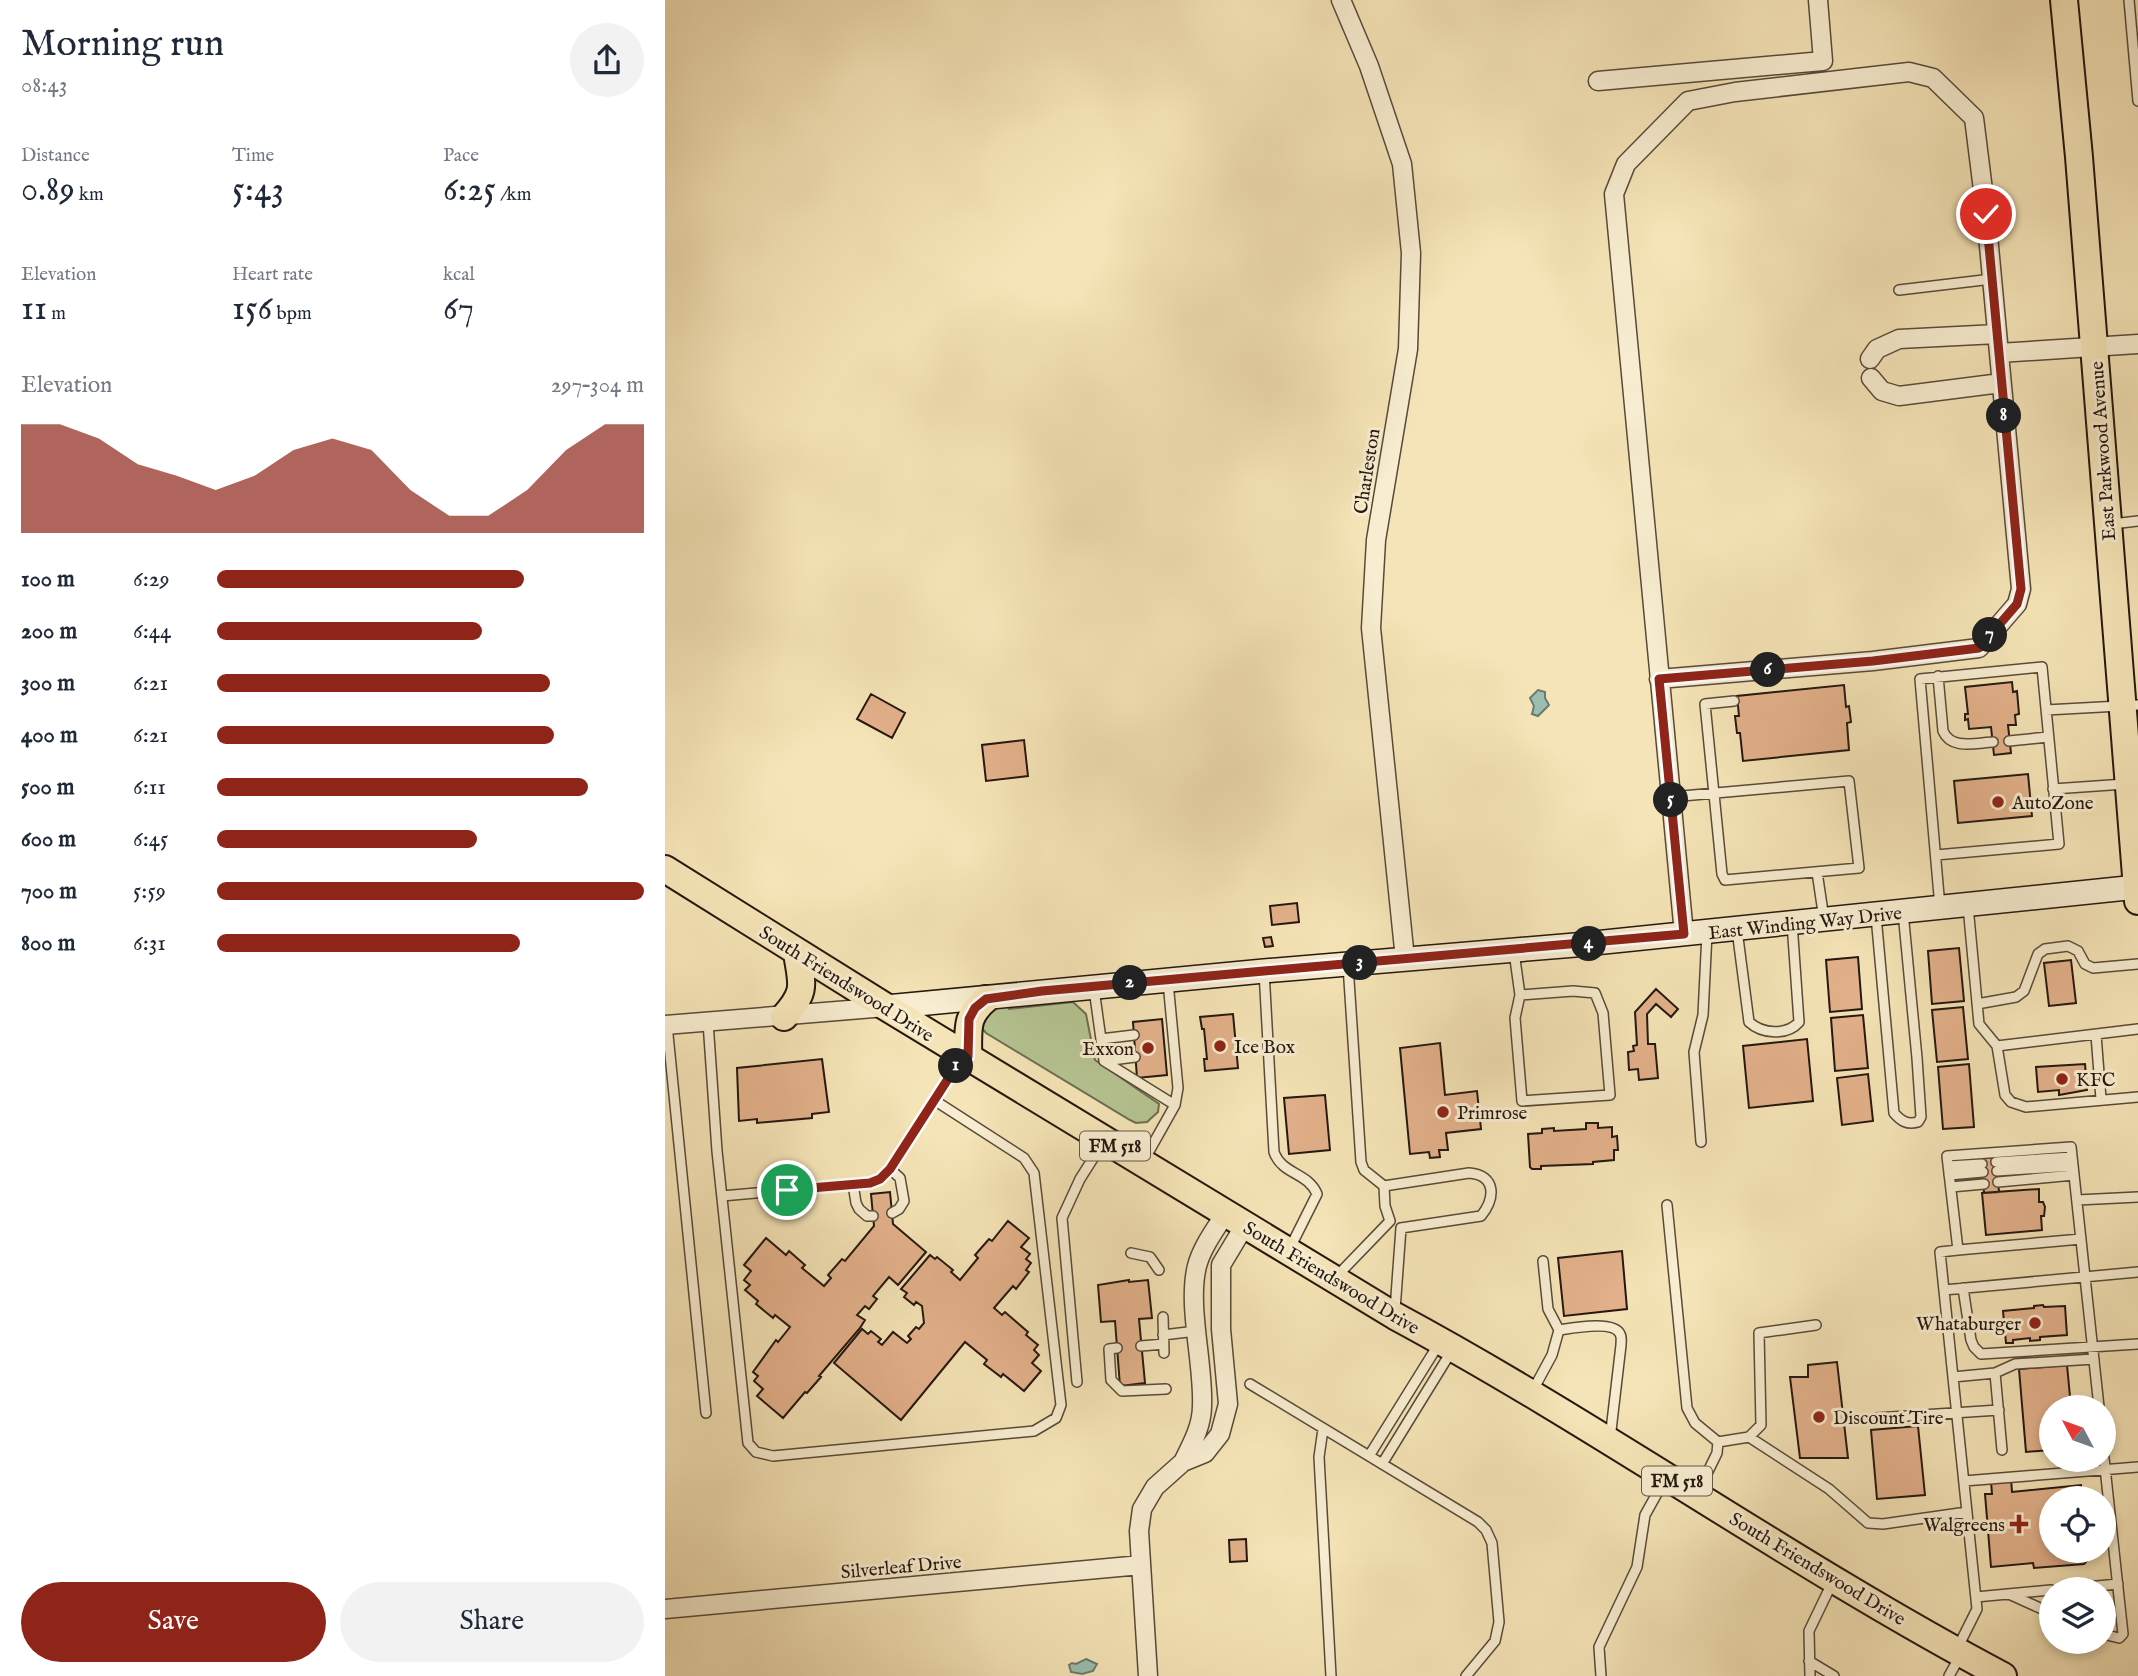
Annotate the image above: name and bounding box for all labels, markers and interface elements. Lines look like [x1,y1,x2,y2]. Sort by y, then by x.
text: Morning run [21,21,224,69]
button: share [570,23,644,97]
text: 08:43 [21,71,67,100]
text: Distance [21,144,90,168]
text: Time [232,144,274,168]
text: Pace [443,144,479,168]
text: 0.89 [21,168,75,213]
text: 5:43 [232,168,284,213]
text: 6:25 [443,168,496,213]
text: km [75,183,104,207]
text: /km [496,183,531,207]
pin [1956,184,2016,244]
icon: check [1967,195,2005,233]
text: Elevation [21,263,96,287]
text: Heart rate [232,263,313,287]
text: kcal [443,263,475,287]
text: 11 [21,287,47,332]
text: 156 [232,287,272,332]
text: 67 [443,287,474,332]
text: m [47,302,66,326]
text: bpm [272,302,312,326]
street label: East Parkwood Avenue [2086,360,2122,541]
text: Elevation [21,371,112,400]
text: 297–304 m [551,371,644,400]
pin: 8 [1987,398,2021,434]
text: 8 [2000,403,2007,427]
street label: Charleston [1349,427,1387,516]
text: 100 m [21,565,75,594]
text: 6:29 [133,565,170,594]
text: 200 m [21,617,77,646]
text: 6:44 [133,617,171,646]
pin: 7 [1973,618,2007,652]
text: 7 [1985,622,1994,646]
pin: 6 [1751,652,1785,688]
text: 6 [1763,657,1772,681]
text: 300 m [21,669,75,698]
text: 6:21 [133,669,168,698]
text: 400 m [21,721,78,750]
text: 6:21 [133,721,168,750]
text: 500 m [21,773,75,802]
text: 6:11 [133,773,166,802]
pin: 5 [1653,782,1689,818]
text: 5 [1667,787,1674,811]
place label: AutoZone [2011,792,2094,816]
marker: AutoZone [1990,794,2006,810]
text: 600 m [21,825,76,854]
text: 6:45 [133,825,168,854]
text: 700 m [21,877,77,906]
text: 5:59 [133,877,166,906]
street label: East Winding Way Drive [1707,902,1903,946]
street label: South Friendswood Drive [754,921,938,1048]
pin: 4 [1571,926,1607,962]
text: 800 m [21,929,75,958]
text: 6:31 [133,929,166,958]
text: 4 [1584,931,1593,955]
pin: 3 [1343,946,1377,981]
text: 3 [1356,950,1363,974]
pin: 2 [1113,965,1147,1000]
text: 2 [1125,970,1134,994]
place label: Ice Box [1234,1036,1295,1060]
place label: Exxon [1082,1038,1134,1062]
marker: Ice Box [1212,1038,1228,1054]
marker: Exxon [1140,1040,1156,1056]
pin: 1 [939,1048,973,1084]
text: 1 [952,1053,959,1077]
place label: KFC [2076,1069,2115,1093]
marker: KFC [2054,1071,2070,1087]
place label: Primrose [1457,1102,1528,1126]
marker: Primrose [1435,1104,1451,1120]
road number: FM 518 [1080,1132,1150,1161]
pin [757,1160,817,1220]
icon: arrive [768,1171,806,1209]
street label: South Friendswood Drive [1238,1217,1424,1341]
place label: Whataburger [1916,1313,2021,1337]
marker: Whataburger [2027,1315,2043,1331]
north arrow [2039,1395,2116,1472]
map controls [2039,1395,2116,1654]
place label: Discount Tire [1833,1407,1944,1431]
marker: Discount Tire [1811,1409,1827,1425]
road number: FM 518 [1642,1466,1712,1496]
button: locate [2039,1486,2116,1563]
street label: South Friendswood Drive [1724,1508,1910,1632]
place label: Walgreens [1923,1514,2005,1538]
marker: Walgreens [2011,1516,2027,1532]
street label: Silverleaf Drive [840,1551,963,1585]
button: layers [2039,1577,2116,1654]
button: Save [21,1582,326,1662]
button: Share [340,1582,644,1662]

